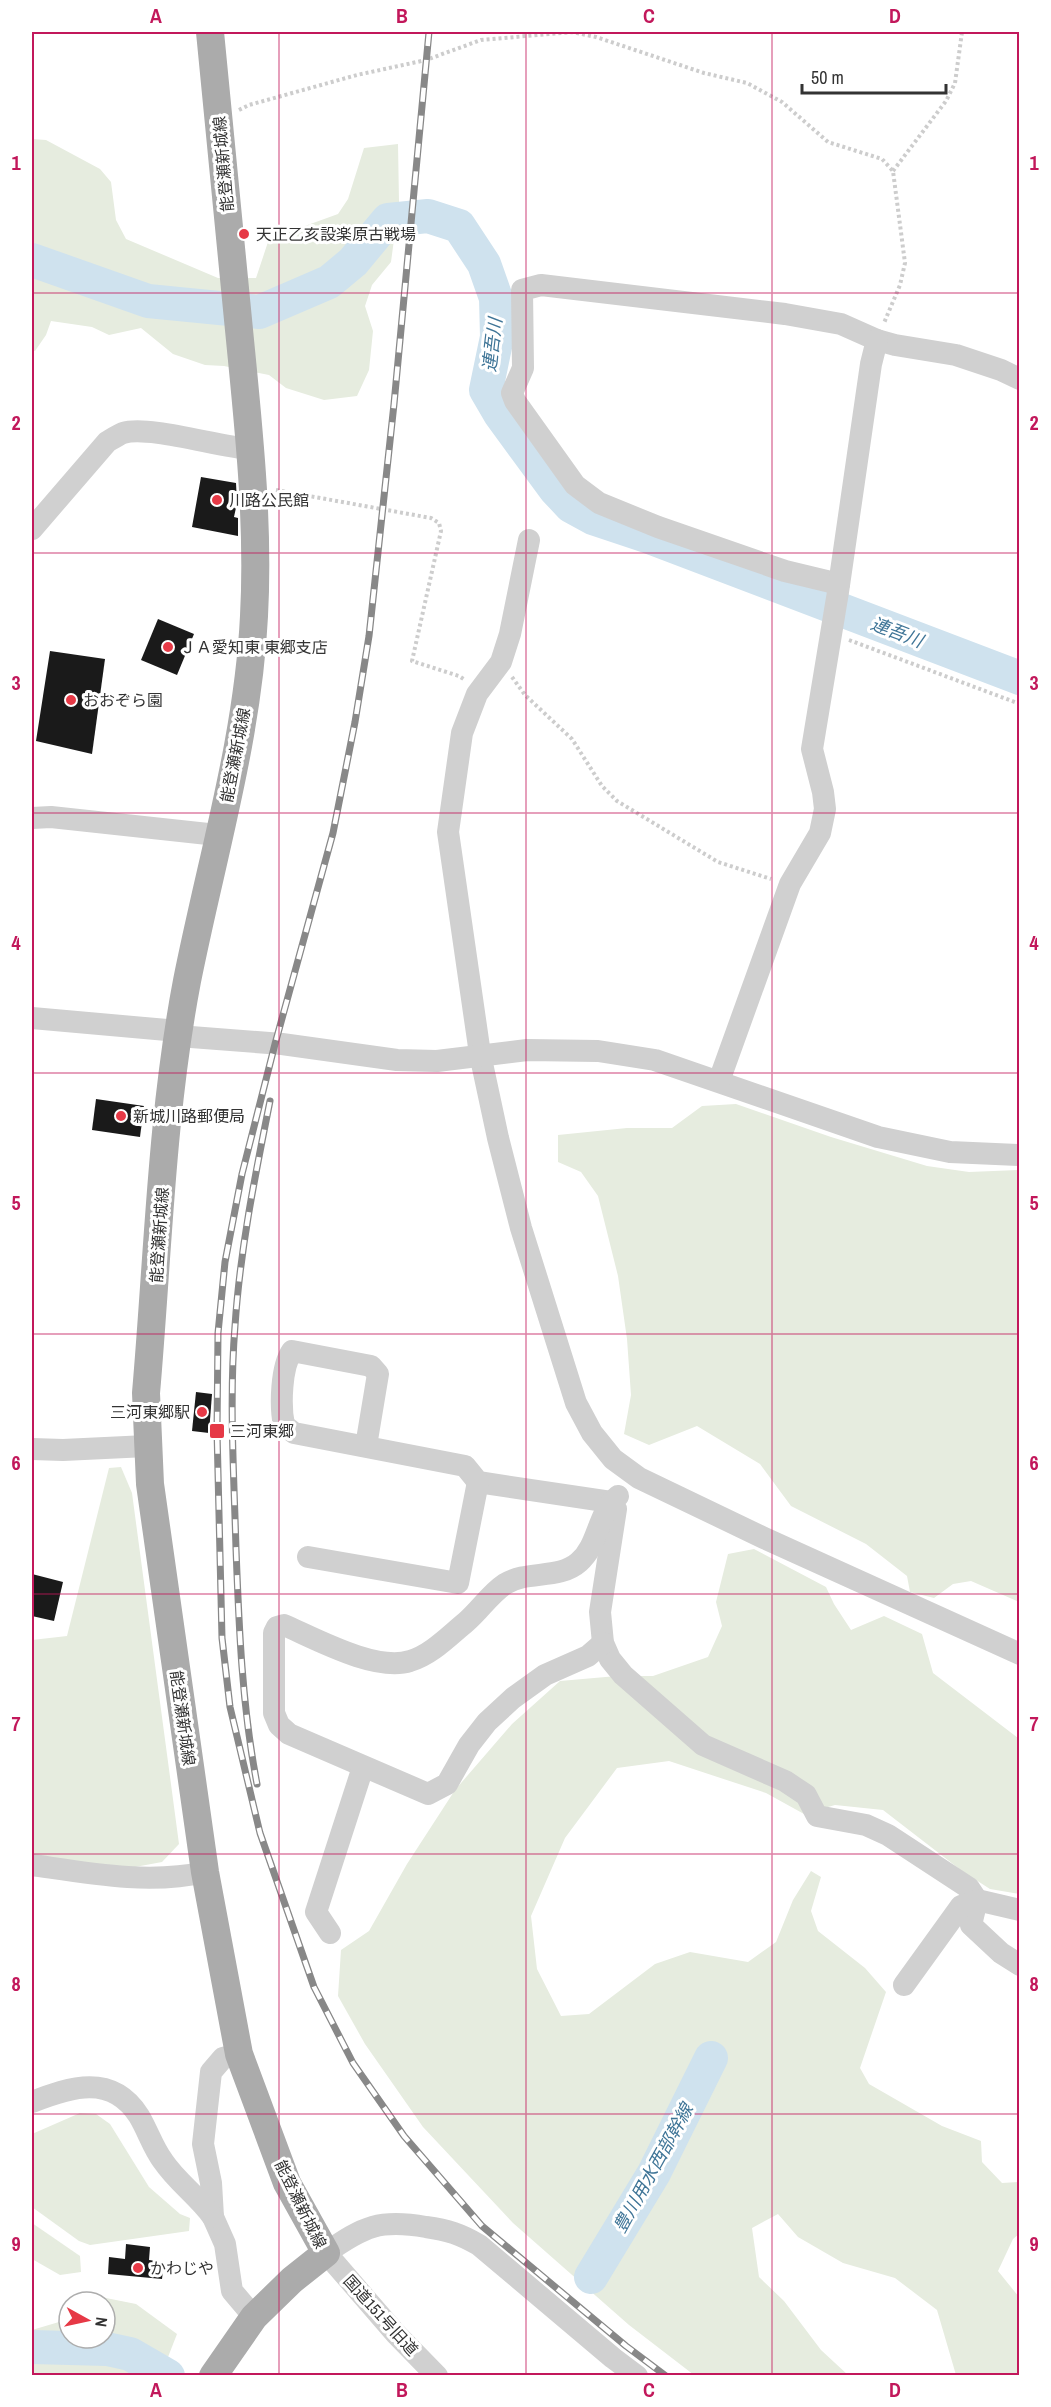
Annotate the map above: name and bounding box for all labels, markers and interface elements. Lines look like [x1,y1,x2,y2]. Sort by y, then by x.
text: A [150,2,162,29]
text: B [396,2,408,29]
text: C [643,2,655,29]
text: D [889,2,901,29]
scale bar [802,57,946,95]
text: 50 m [811,65,844,90]
street label: 能登瀬新城線 [208,115,238,213]
text: 1 [11,149,21,176]
text: 1 [1029,149,1039,176]
place label: 天正乙亥設楽原古戦場 [256,223,416,245]
marker: 天正乙亥設楽原古戦場 [237,227,251,241]
water label: 連吾川 [476,315,508,373]
text: 2 [11,409,21,436]
text: 2 [1029,409,1039,436]
place label: 川路公民館 [229,489,309,511]
marker: 川路公民館 [210,493,224,507]
water label: 連吾川 [867,611,929,654]
place label: ＪＡ愛知東 東郷支店 [180,636,328,658]
marker: ＪＡ愛知東 東郷支店 [161,640,175,654]
text: 3 [11,669,21,696]
text: 3 [1029,669,1039,696]
place label: おおぞら園 [83,689,163,711]
marker: おおぞら園 [64,693,78,707]
street label: 能登瀬新城線 [215,706,255,804]
text: 4 [11,929,21,956]
text: 4 [1029,929,1039,956]
place label: 新城川路郵便局 [133,1105,245,1127]
marker: 新城川路郵便局 [114,1109,128,1123]
street label: 能登瀬新城線 [145,1186,173,1284]
text: 5 [11,1189,21,1216]
text: 5 [1029,1189,1039,1216]
place label: 三河東郷駅 [110,1401,190,1423]
marker: 三河東郷駅 [195,1405,209,1419]
place label: 三河東郷 [230,1420,294,1442]
marker: 三河東郷 [208,1422,226,1440]
text: 6 [11,1449,21,1476]
text: 6 [1029,1449,1039,1476]
street label: 能登瀬新城線 [165,1669,201,1767]
text: 7 [11,1710,21,1737]
text: 7 [1029,1710,1039,1737]
text: 8 [11,1970,21,1997]
text: 8 [1029,1970,1039,1997]
water label: 豊川用水西部幹線 [607,2097,700,2237]
street label: 能登瀬新城線 [270,2156,332,2252]
text: 9 [11,2230,21,2257]
text: 9 [1029,2230,1039,2257]
place label: かわじや [150,2257,214,2279]
marker: かわじや [131,2261,145,2275]
street label: 国道151号旧道 [339,2270,423,2360]
north arrow [57,2290,117,2350]
text: N [90,2316,113,2328]
text: A [150,2376,162,2403]
text: B [396,2376,408,2403]
text: C [643,2376,655,2403]
text: D [889,2376,901,2403]

